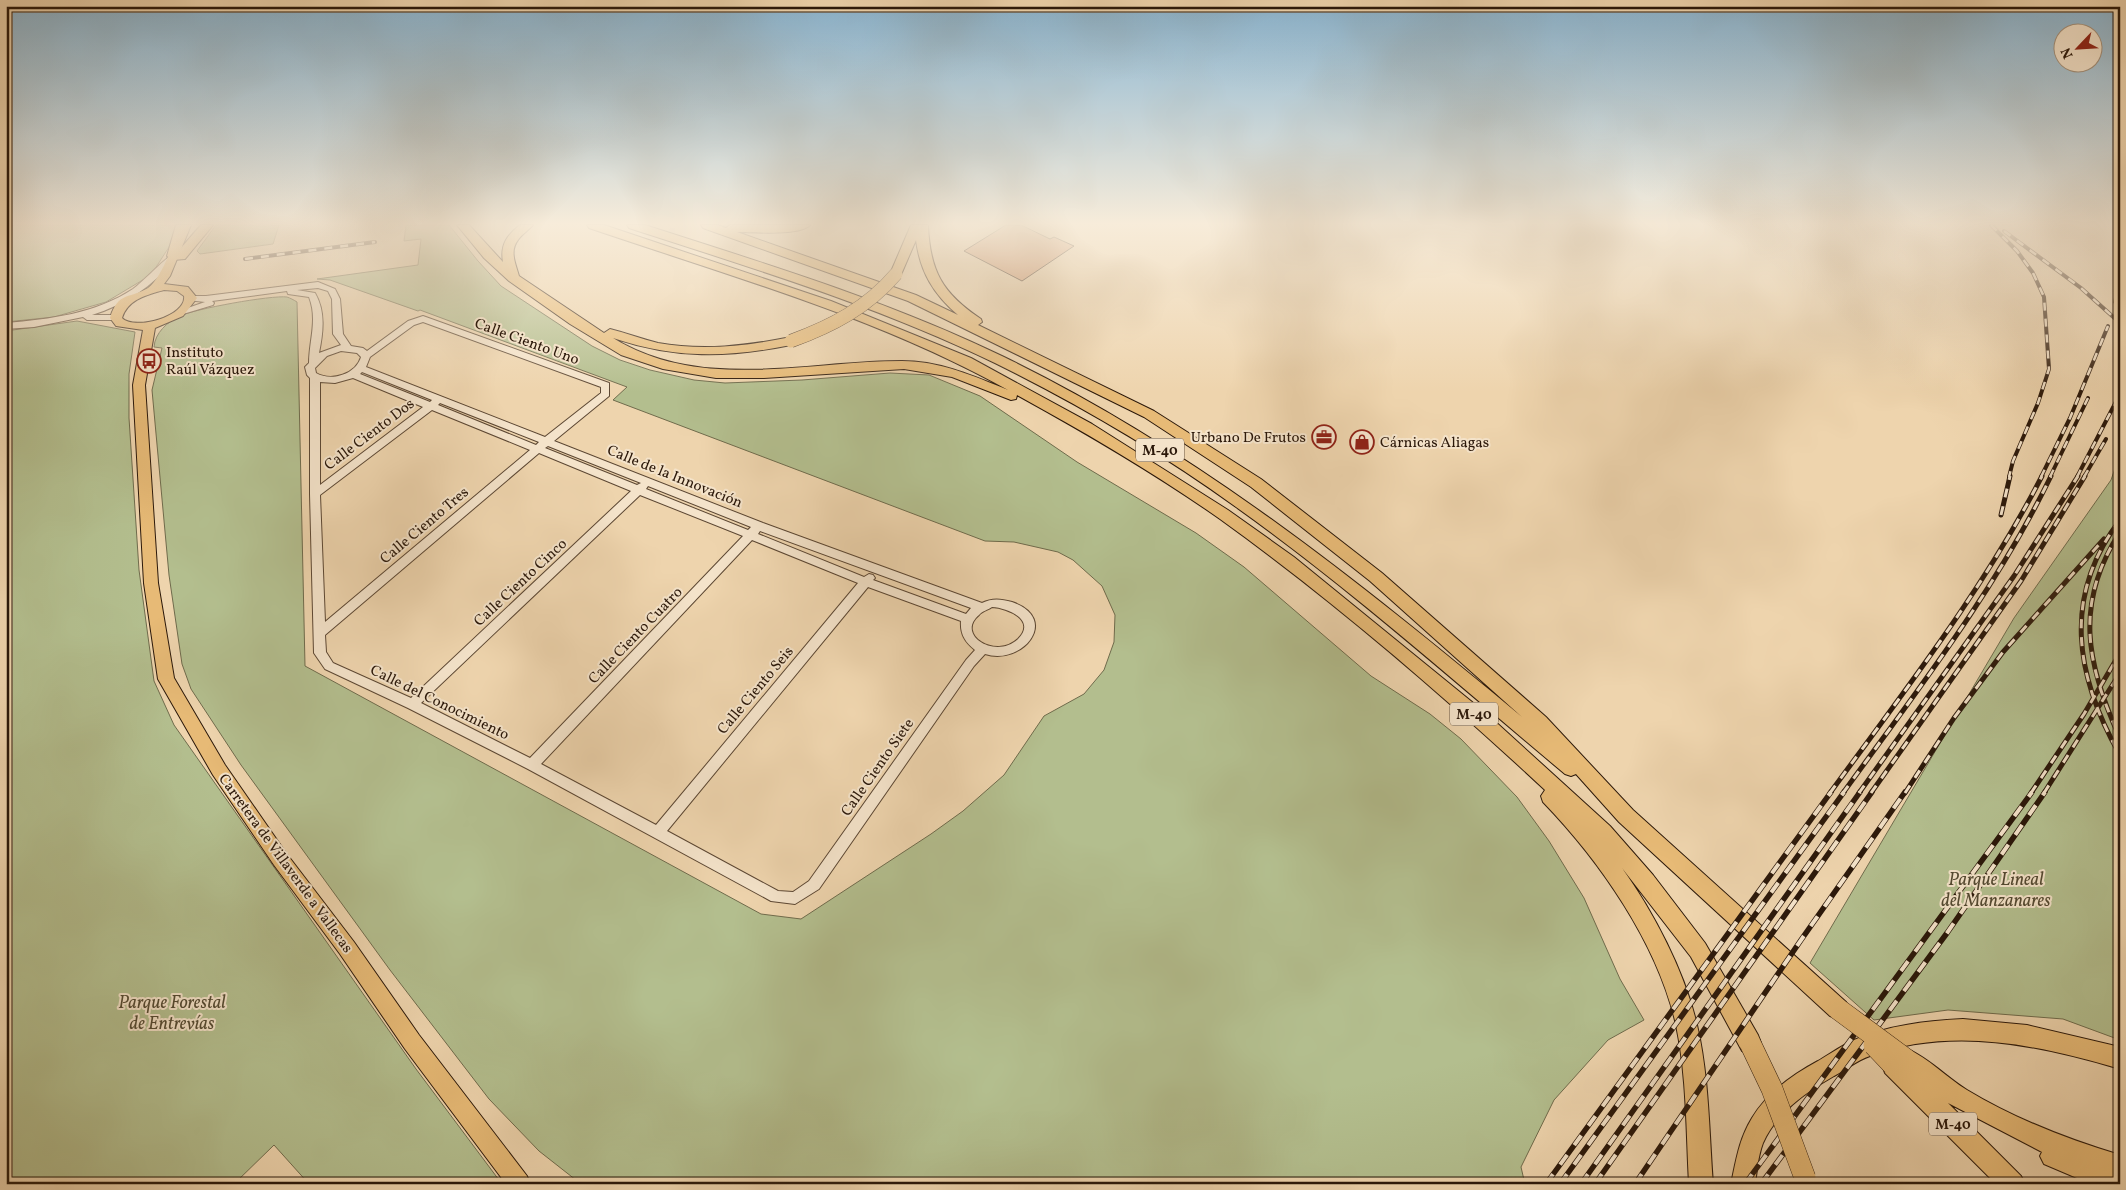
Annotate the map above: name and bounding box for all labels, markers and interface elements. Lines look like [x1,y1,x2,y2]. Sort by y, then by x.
north arrow [2054,22,2104,72]
text: N [2057,44,2078,61]
street label: Calle Ciento Uno [471,314,582,371]
place label: Instituto Raúl Vázquez [166,343,254,381]
bus stop icon: Instituto Raúl Vázquez [136,348,162,374]
street label: Calle Ciento Dos [320,394,419,476]
office icon: Urbano De Frutos [1311,424,1337,450]
place label: Urbano De Frutos [1191,428,1306,449]
shop icon: Cárnicas Aliagas [1349,429,1375,455]
place label: Cárnicas Aliagas [1380,433,1489,454]
road number: M-40 [1136,438,1184,462]
street label: Calle de la Innovación [604,441,745,514]
street label: Calle Ciento Tres [376,483,474,570]
street label: Calle Ciento Cinco [470,534,572,632]
street label: Calle Ciento Cuatro [584,583,688,689]
street label: Calle Ciento Seis [713,642,799,740]
street label: Calle del Conocimiento [366,661,512,746]
road number: M-40 [1450,702,1498,726]
street label: Calle Ciento Siete [837,715,920,821]
street label: Carretera de Villaverde a Vallecas [213,770,357,958]
park label: Parque Lineal del Manzanares [1941,868,2051,914]
park label: Parque Forestal de Entrevías [118,991,226,1037]
road number: M-40 [1929,1112,1977,1136]

